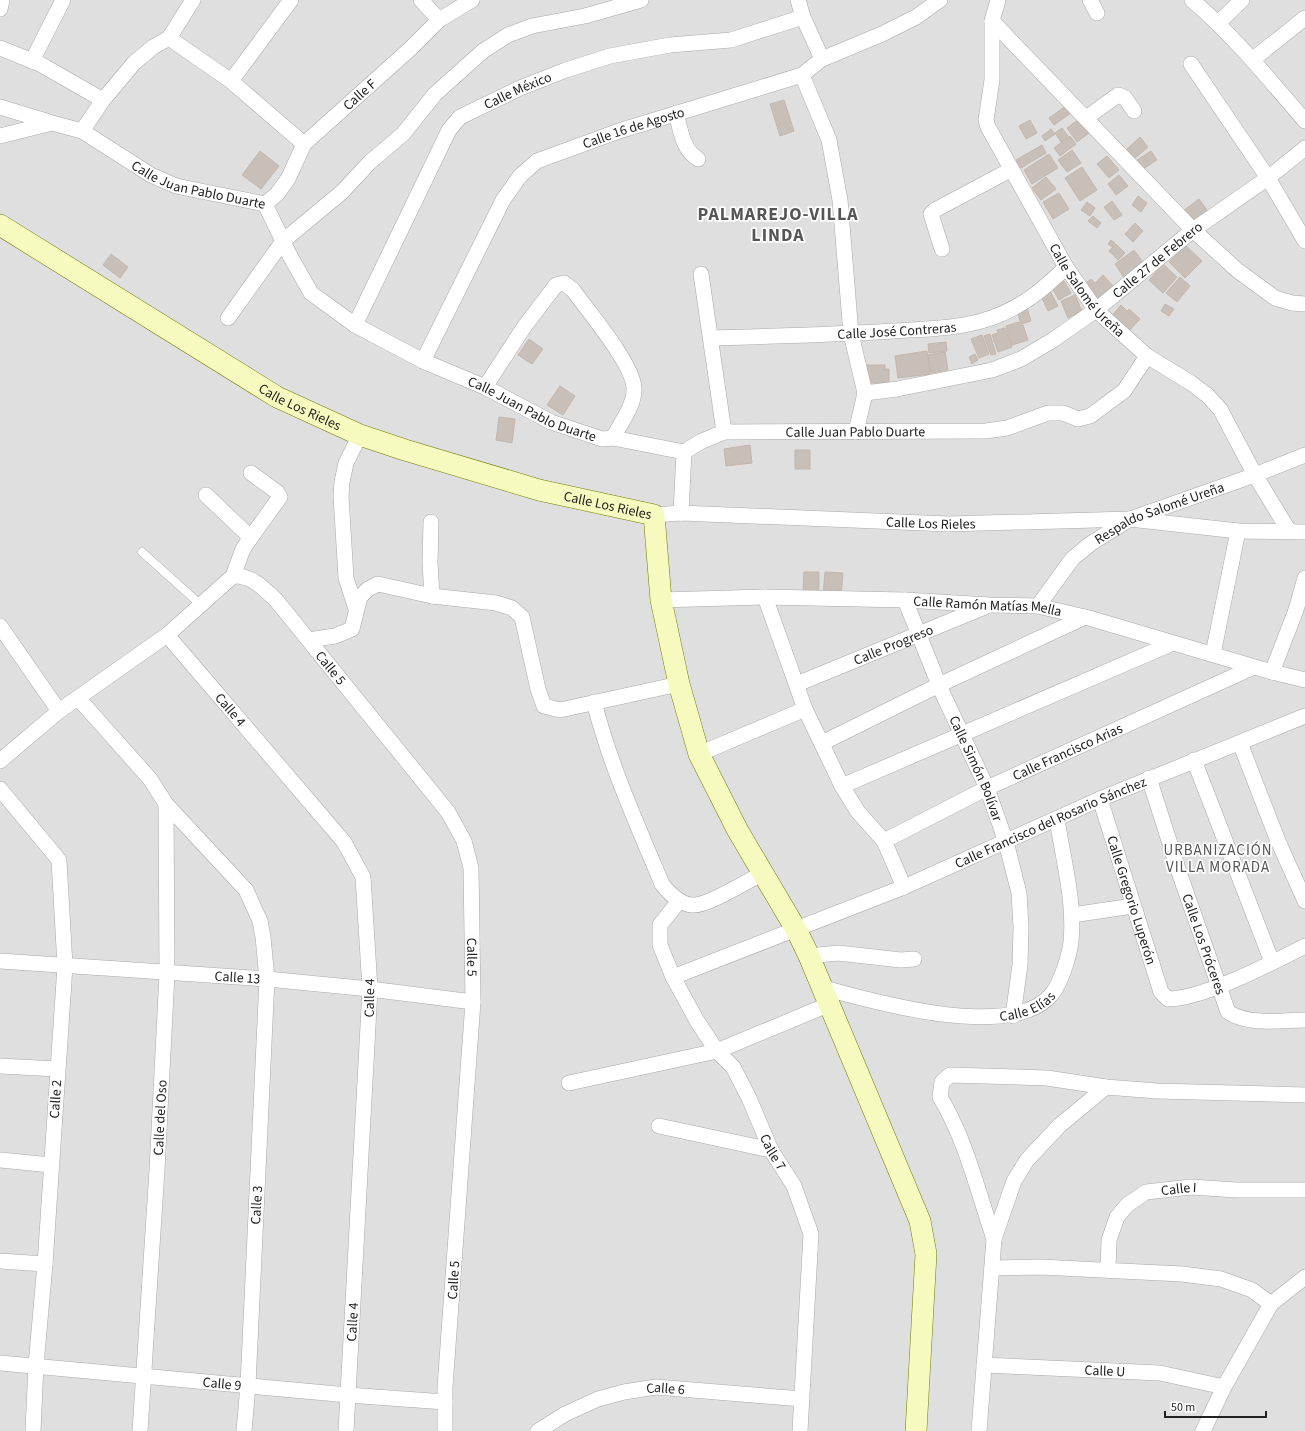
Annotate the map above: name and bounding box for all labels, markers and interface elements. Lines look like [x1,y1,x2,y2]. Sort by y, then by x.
street label: Calle México [481,68,555,115]
street label: Calle F [339,75,381,116]
street label: Calle 16 de Agosto [580,103,687,154]
street label: Calle Juan Pablo Duarte [127,156,267,215]
district label: PALMAREJO-VILLA LINDA [698,202,858,248]
street label: Calle 27 de Febrero [1108,217,1207,304]
street label: Calle Salomé Ureña [1044,240,1129,342]
street label: Calle José Contreras [837,317,958,345]
street label: Calle Juan Pablo Duarte [464,372,599,447]
street label: Calle Los Rieles [254,379,344,436]
street label: Calle Juan Pablo Duarte [786,422,925,443]
street label: Respaldo Salomé Ureña [1091,478,1227,550]
street label: Calle Los Rieles [562,487,654,525]
street label: Calle Los Rieles [885,512,976,535]
street label: Calle Ramón Matías Mella [913,592,1064,622]
street label: Calle Progreso [851,620,936,671]
street label: Calle 5 [310,647,350,690]
street label: Calle 4 [210,689,250,731]
street label: Calle Simón Bolívar [943,713,1007,824]
street label: Calle Francisco Arias [1009,719,1126,786]
street label: Calle Francisco del Rosario Sánchez [952,772,1150,874]
street label: Calle Gregorio Luperón [1101,833,1161,967]
district label: URBANIZACIÓN VILLA MORADA [1164,840,1273,878]
street label: Calle Los Próceres [1176,891,1230,998]
street label: Calle 5 [461,938,482,977]
street label: Calle 13 [214,966,261,990]
street label: Calle 4 [360,978,380,1018]
street label: Calle Elías [998,987,1061,1027]
street label: Calle 2 [45,1079,67,1119]
street label: Calle del Oso [149,1079,173,1156]
street label: Calle 7 [754,1131,791,1175]
street label: Calle I [1160,1178,1197,1201]
street label: Calle 3 [246,1185,268,1225]
street label: Calle 5 [443,1260,465,1300]
street label: Calle 4 [342,1302,364,1342]
street label: Calle U [1084,1361,1126,1382]
street label: Calle 9 [202,1373,242,1396]
street label: Calle 6 [645,1378,686,1400]
scale bar [1165,1393,1266,1419]
text: 50 m [1171,1399,1195,1416]

